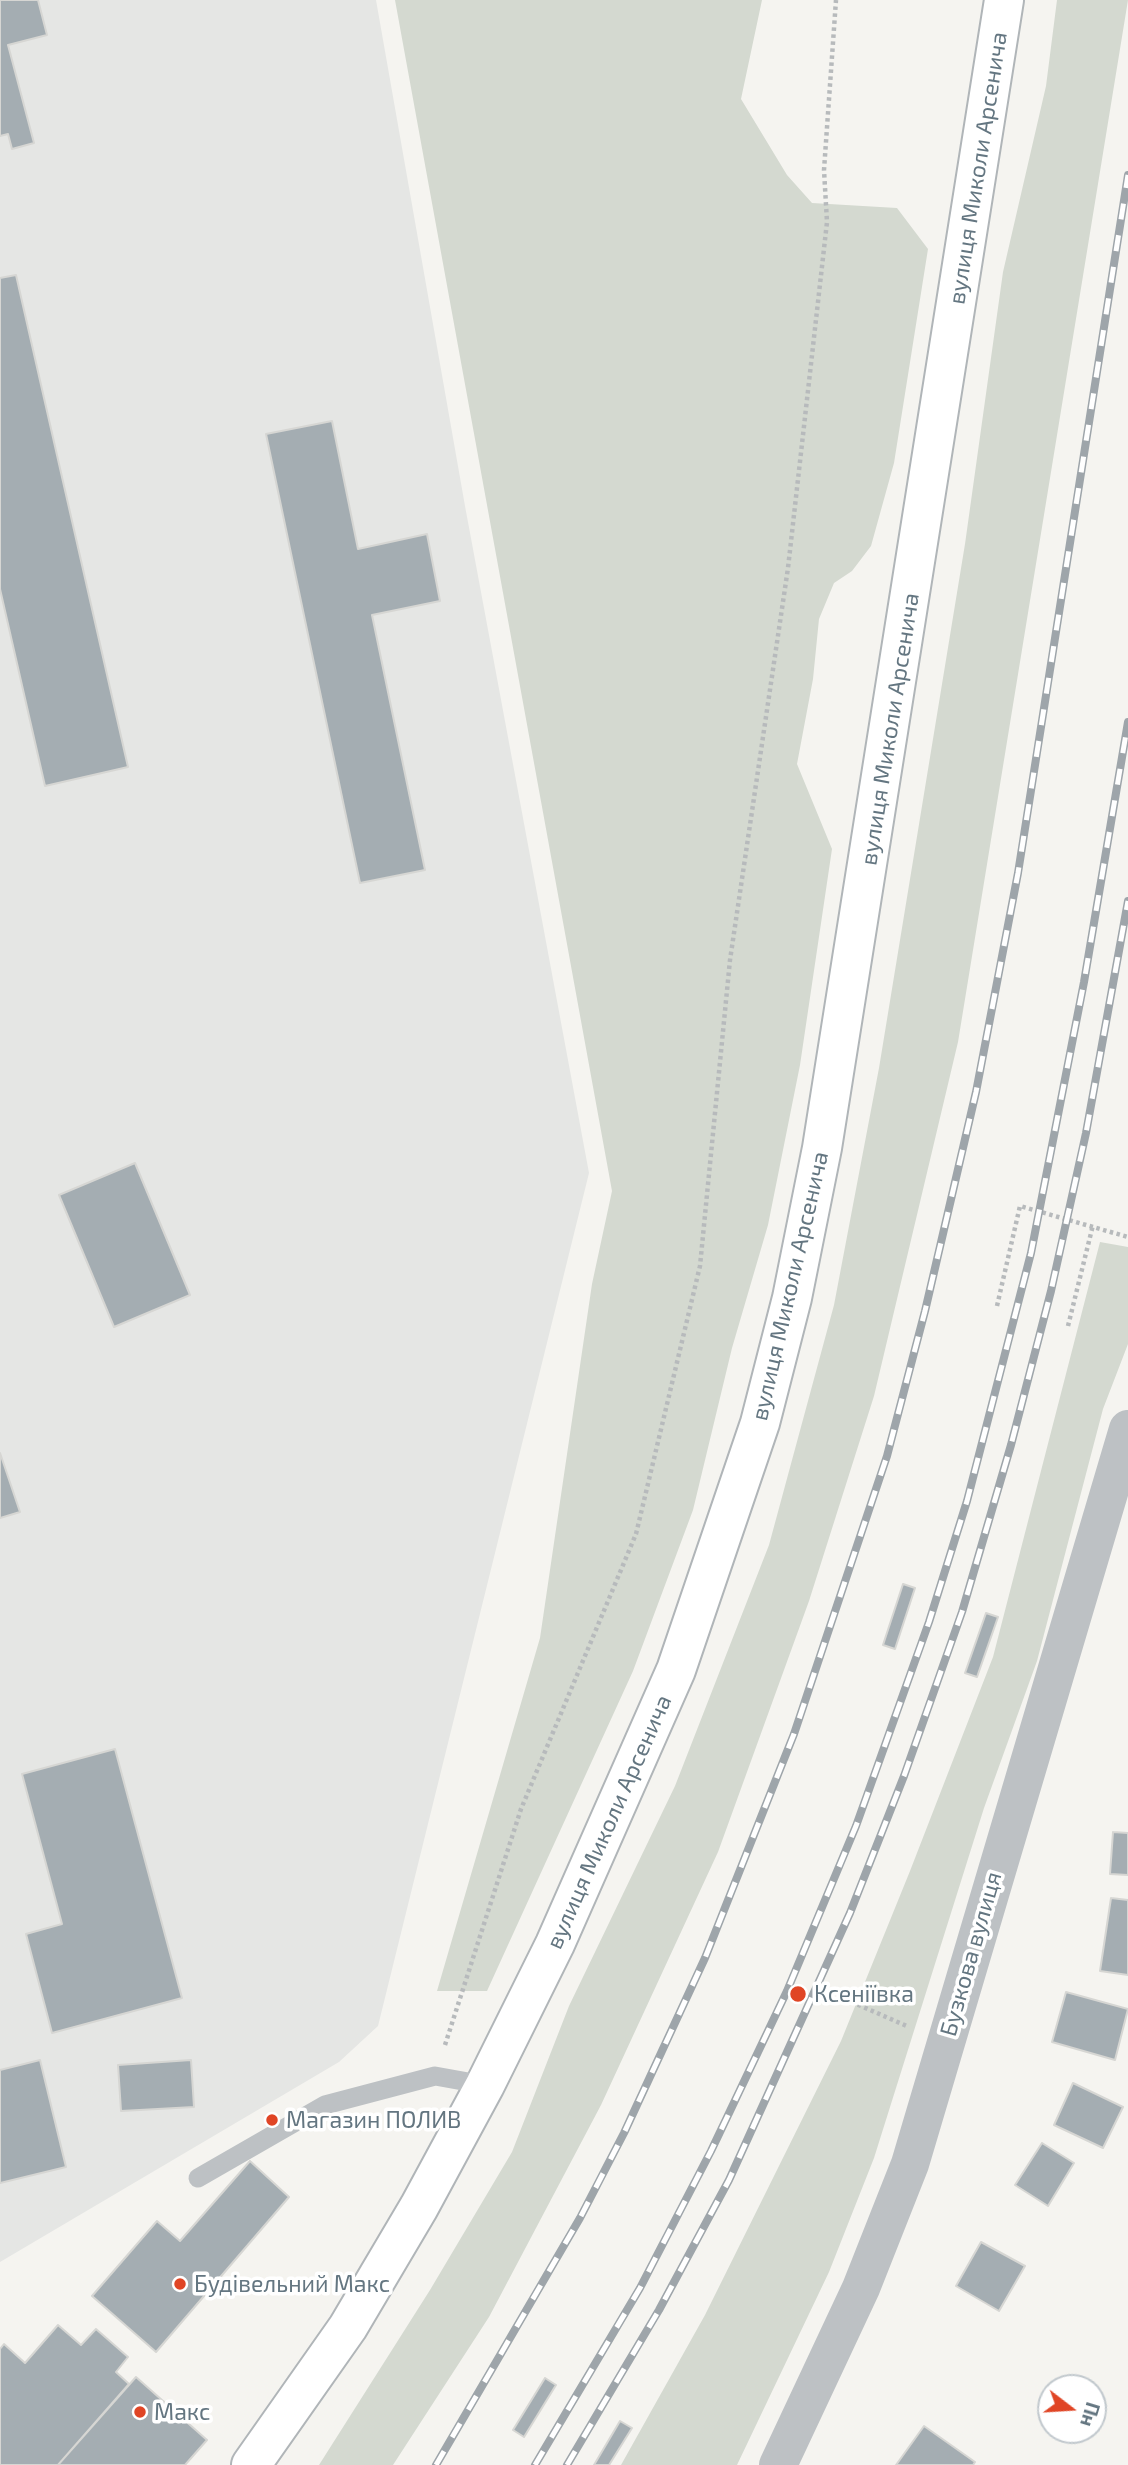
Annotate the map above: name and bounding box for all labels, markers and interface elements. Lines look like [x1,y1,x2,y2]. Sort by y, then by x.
street label: вулиця Миколи Арсенича [943,30,1013,306]
street label: вулиця Миколи Арсенича [855,591,925,867]
street label: вулиця Миколи Арсенича [746,1149,834,1423]
street label: вулиця Миколи Арсенича [540,1691,678,1953]
street label: Бузкова вулиця [934,1869,1008,2039]
place label: Ксеніївка [814,1980,914,2008]
marker: Ксеніївка [788,1984,808,2004]
place label: Магазин ПОЛИВ [286,2106,461,2134]
marker: Магазин ПОЛИВ [264,2112,280,2128]
place label: Будівельний Макс [194,2270,390,2298]
marker: Будівельний Макс [172,2276,188,2292]
north arrow [1037,2374,1107,2444]
place label: Макс [154,2398,210,2426]
text: Пн [1076,2400,1105,2430]
marker: Макс [132,2404,148,2420]

